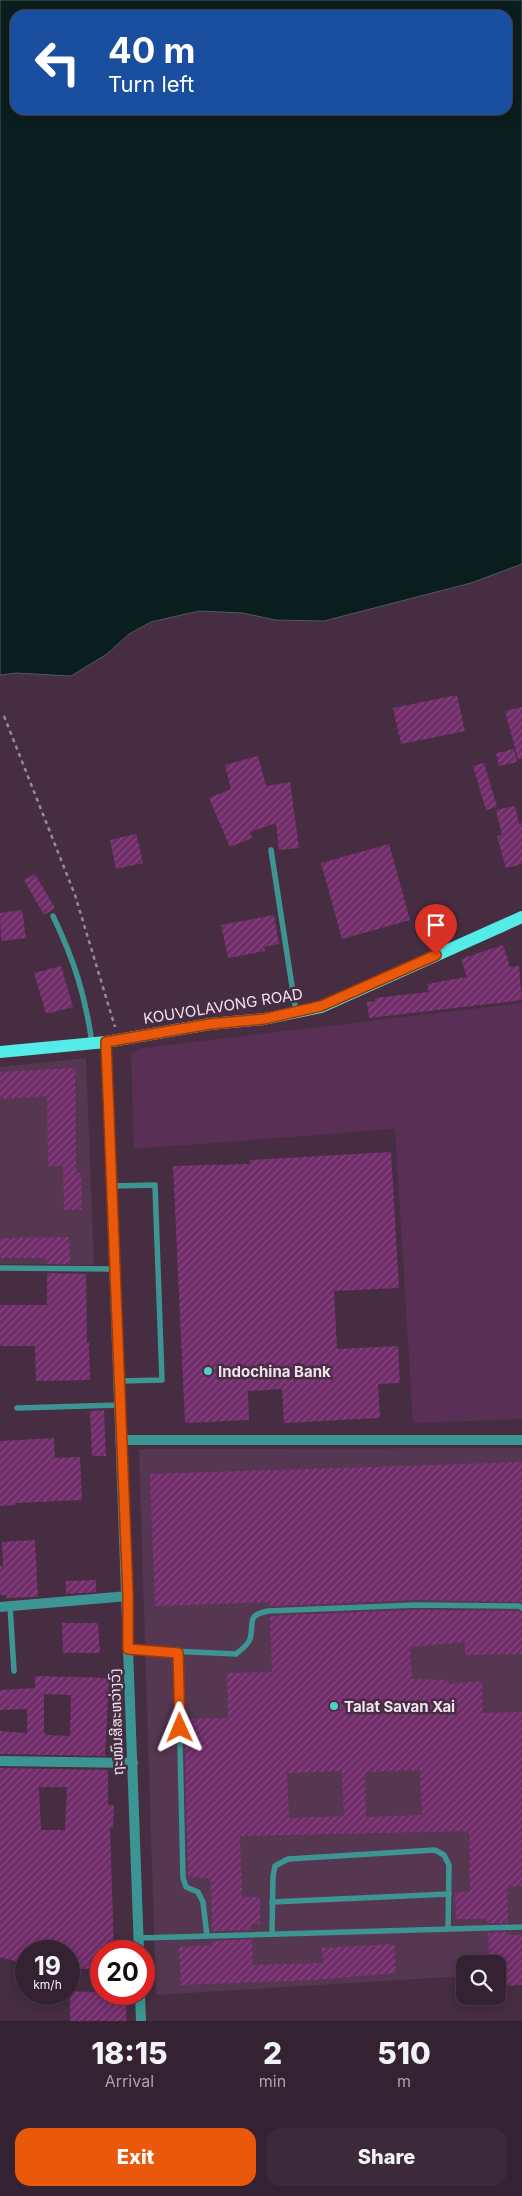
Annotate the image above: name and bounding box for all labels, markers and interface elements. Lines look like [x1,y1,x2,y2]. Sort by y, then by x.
text: 40 m [108,29,196,71]
icon: left [25,30,90,95]
text: Turn left [108,71,194,97]
pin [415,904,457,955]
icon: arrive [422,911,450,939]
street label: KOUVOLAVONG ROAD [142,984,304,1028]
place label: Indochina Bank [218,1362,331,1381]
marker: Indochina Bank [202,1365,214,1377]
street label: ຖະໜົນສີສະຫວ່າງວົງ [105,1668,127,1776]
place label: Talat Savan Xai [344,1697,455,1716]
marker: Talat Savan Xai [328,1700,340,1712]
position arrow [153,1701,205,1753]
speed limit sign: 20 [90,1940,155,2005]
text: 19 [34,1951,61,1981]
map controls [456,1955,506,2005]
button: search [456,1955,506,2005]
text: km/h [33,1977,62,1992]
text: 18:15 [91,2035,168,2071]
text: 2 [263,2035,282,2071]
text: 510 [377,2035,431,2071]
text: Arrival [105,2071,154,2091]
text: min [259,2071,286,2091]
text: m [397,2071,411,2091]
button: Exit [15,2128,256,2186]
button: Share [266,2128,507,2186]

